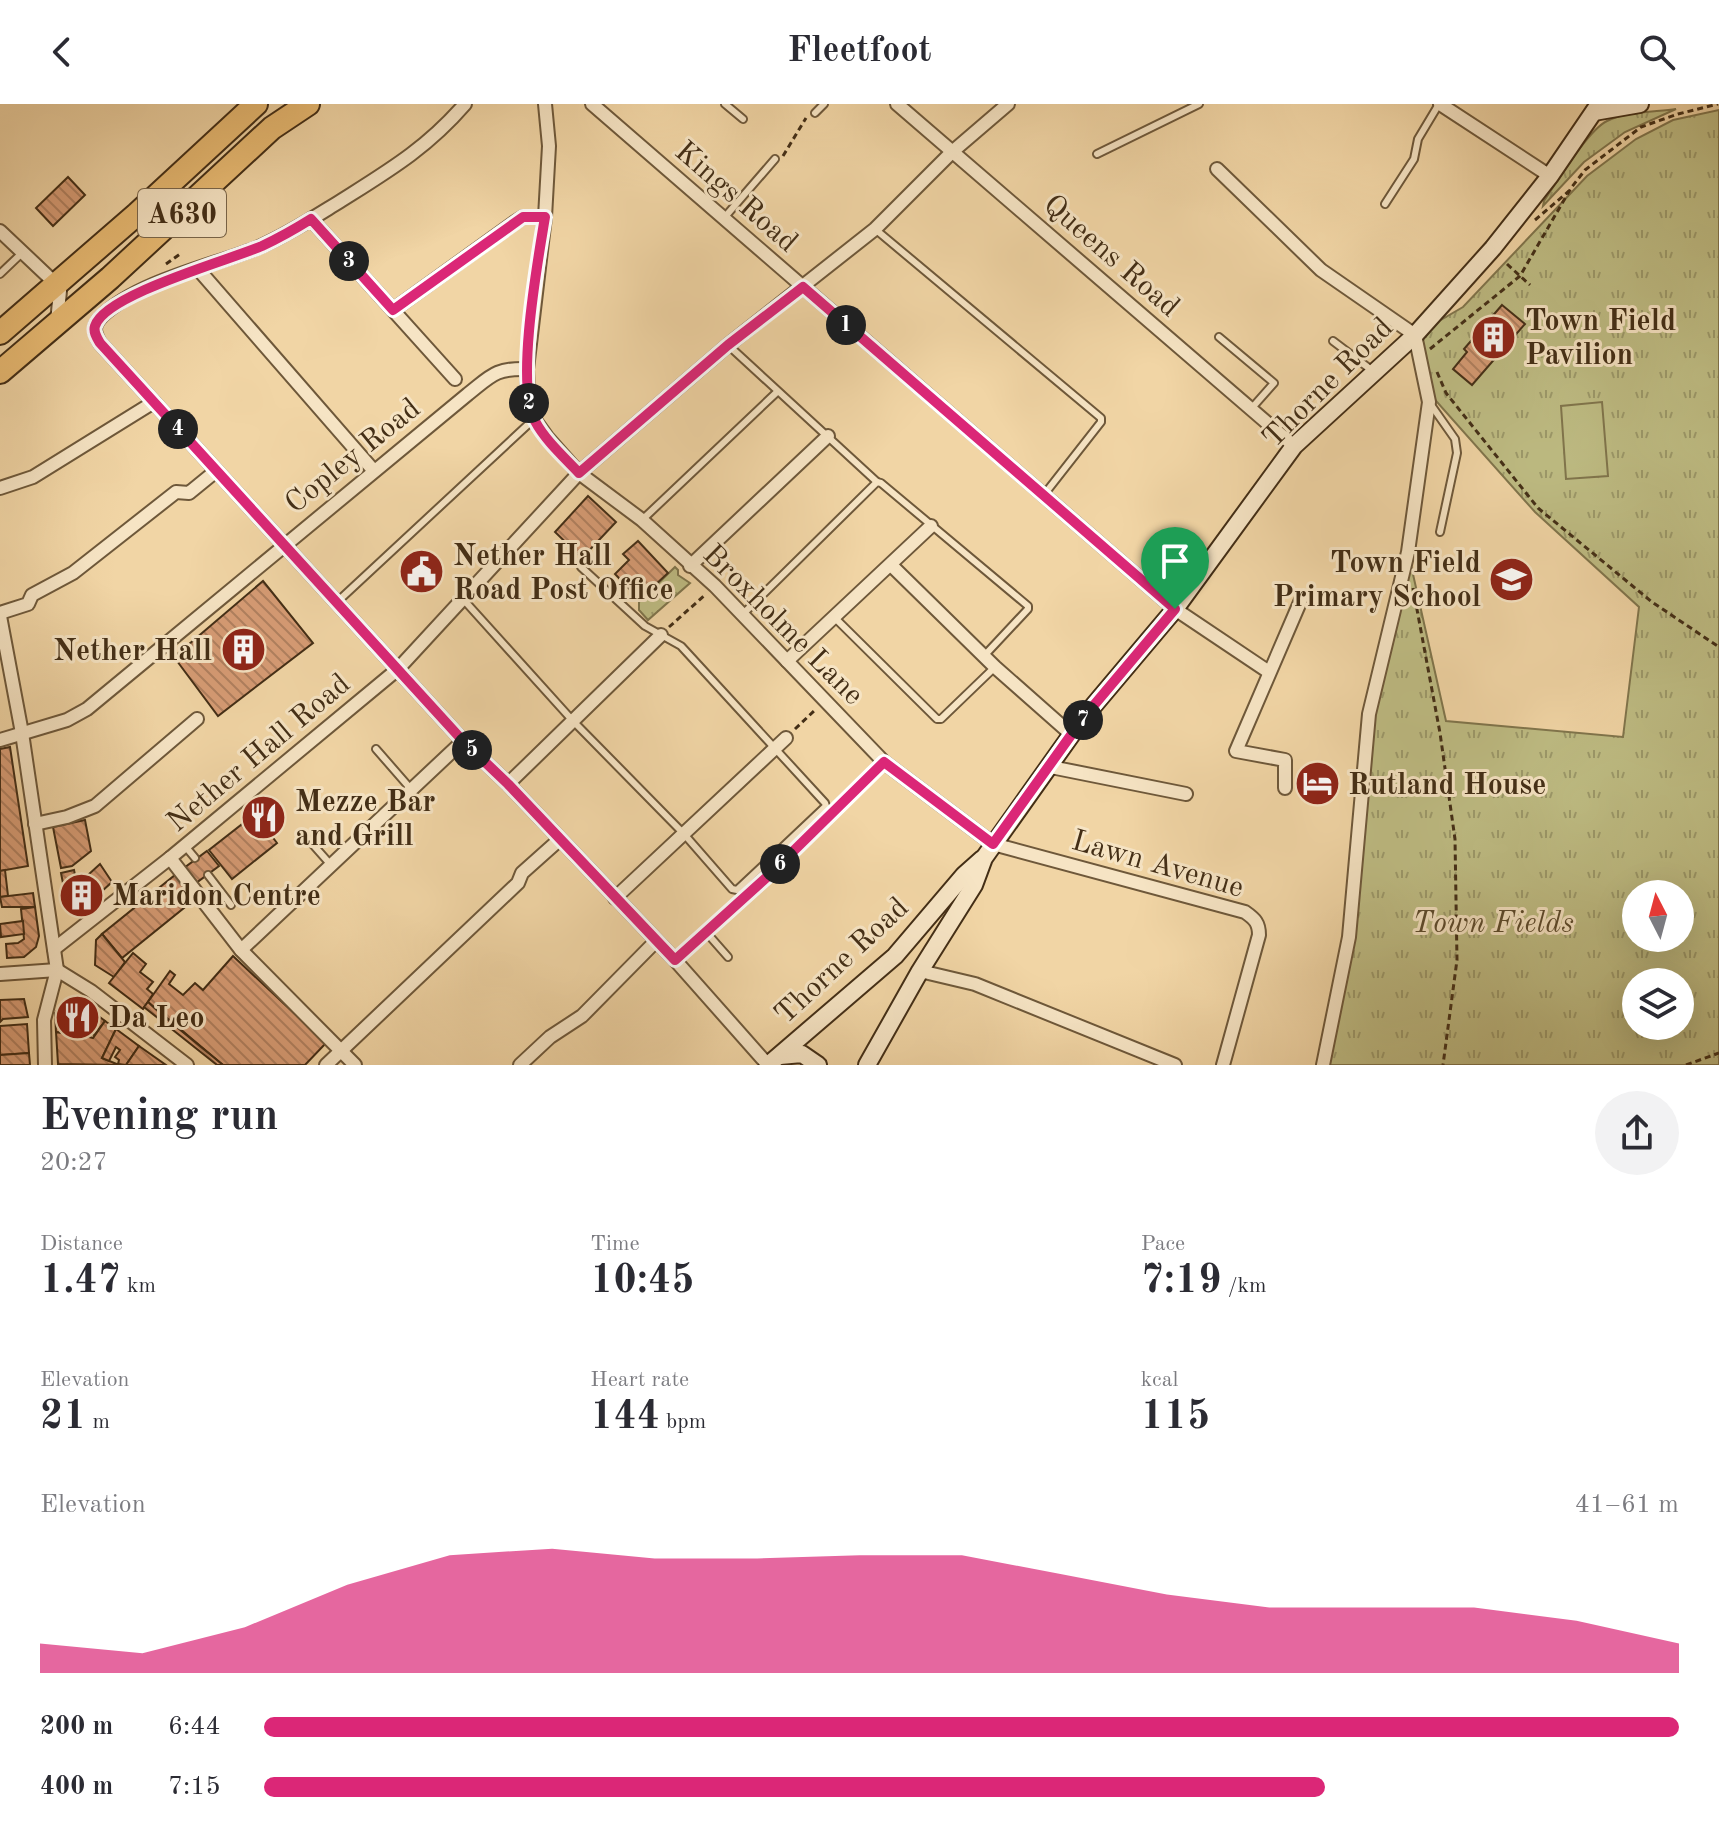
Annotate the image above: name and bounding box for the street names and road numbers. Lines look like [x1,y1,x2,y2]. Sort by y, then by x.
street label: Kings Road [669,137,803,259]
road number: A630 [138,189,226,237]
street label: Queens Road [1037,190,1184,323]
street label: Thorne Road [1258,313,1399,454]
street label: Copley Road [280,393,426,520]
street label: Broxholme Lane [697,540,868,711]
street label: Nether Hall Road [162,669,356,838]
street label: Lawn Avenue [1068,826,1247,904]
street label: Thorne Road [770,892,915,1030]

